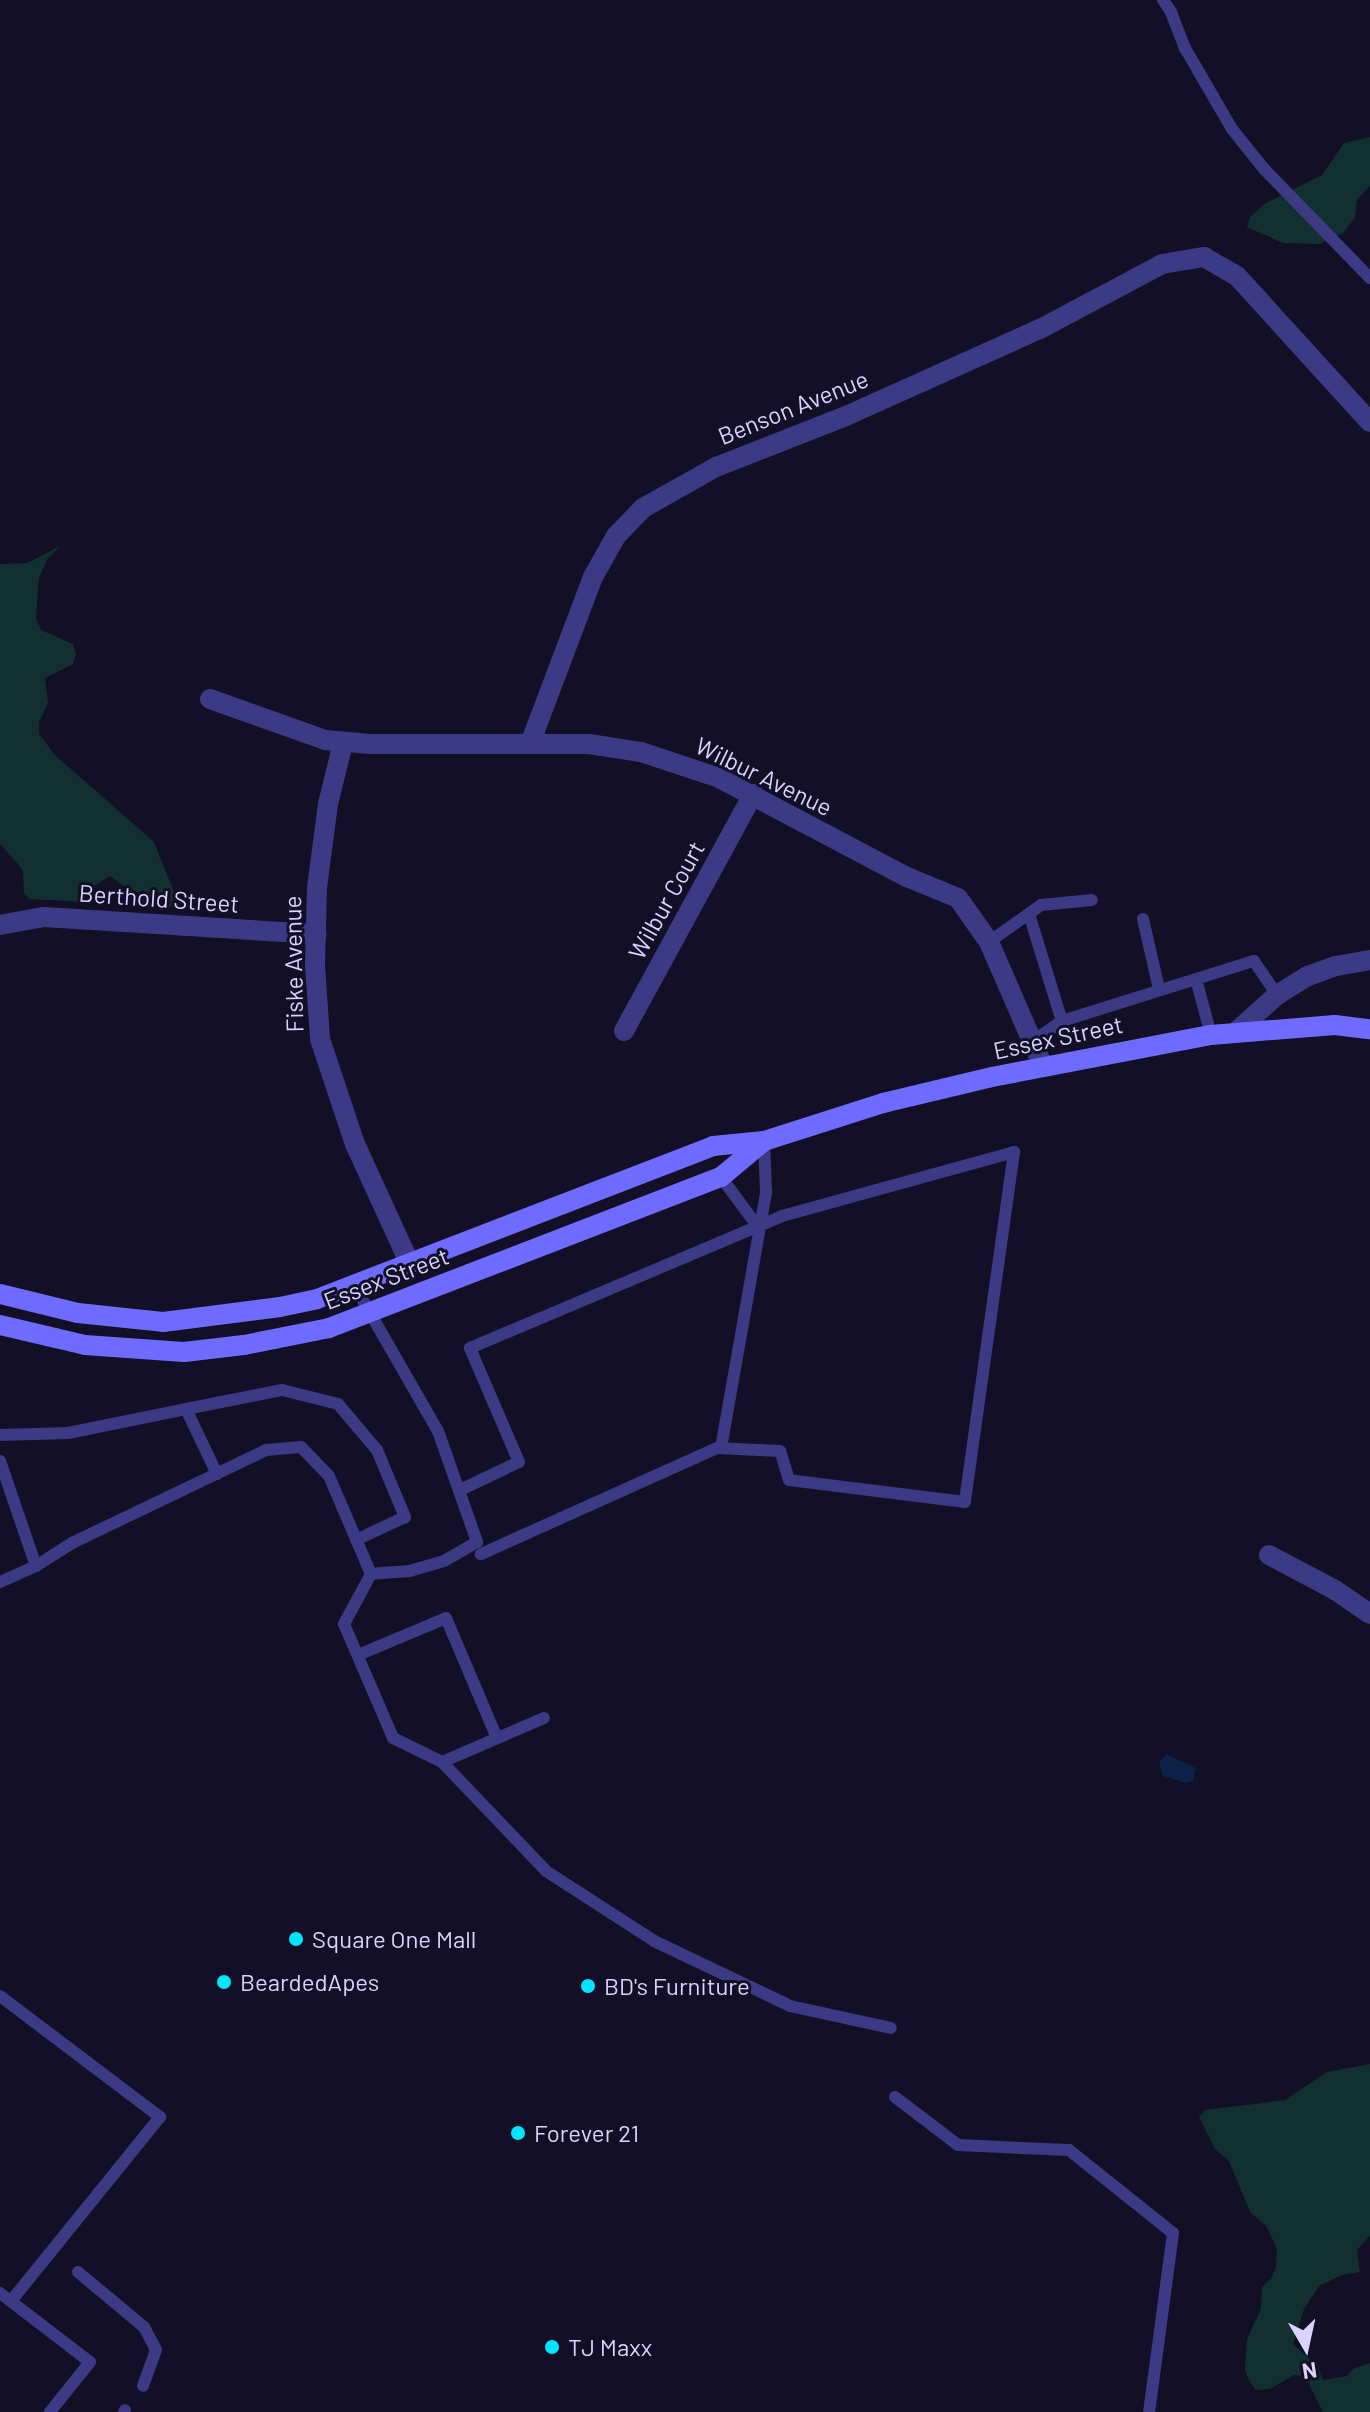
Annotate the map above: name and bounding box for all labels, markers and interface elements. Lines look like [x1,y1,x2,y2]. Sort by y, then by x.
street label: Benson Avenue [714,364,872,450]
street label: Wilbur Avenue [691,731,837,821]
street label: Wilbur Court [622,836,710,964]
street label: Berthold Street [78,878,240,918]
street label: Fiske Avenue [277,895,309,1033]
street label: Essex Street [991,1009,1125,1065]
street label: Essex Street [319,1241,453,1315]
place label: Square One Mall [312,1925,476,1953]
marker: Square One Mall [287,1930,305,1948]
place label: BeardedApes [240,1968,379,1996]
place label: BD's Furniture [604,1972,750,2000]
marker: BeardedApes [215,1973,233,1991]
marker: BD's Furniture [579,1977,597,1995]
place label: Forever 21 [534,2119,639,2147]
marker: Forever 21 [509,2124,527,2142]
north arrow [1266,2308,1346,2388]
place label: TJ Maxx [568,2333,652,2361]
marker: TJ Maxx [543,2338,561,2356]
text: N [1300,2358,1319,2386]

